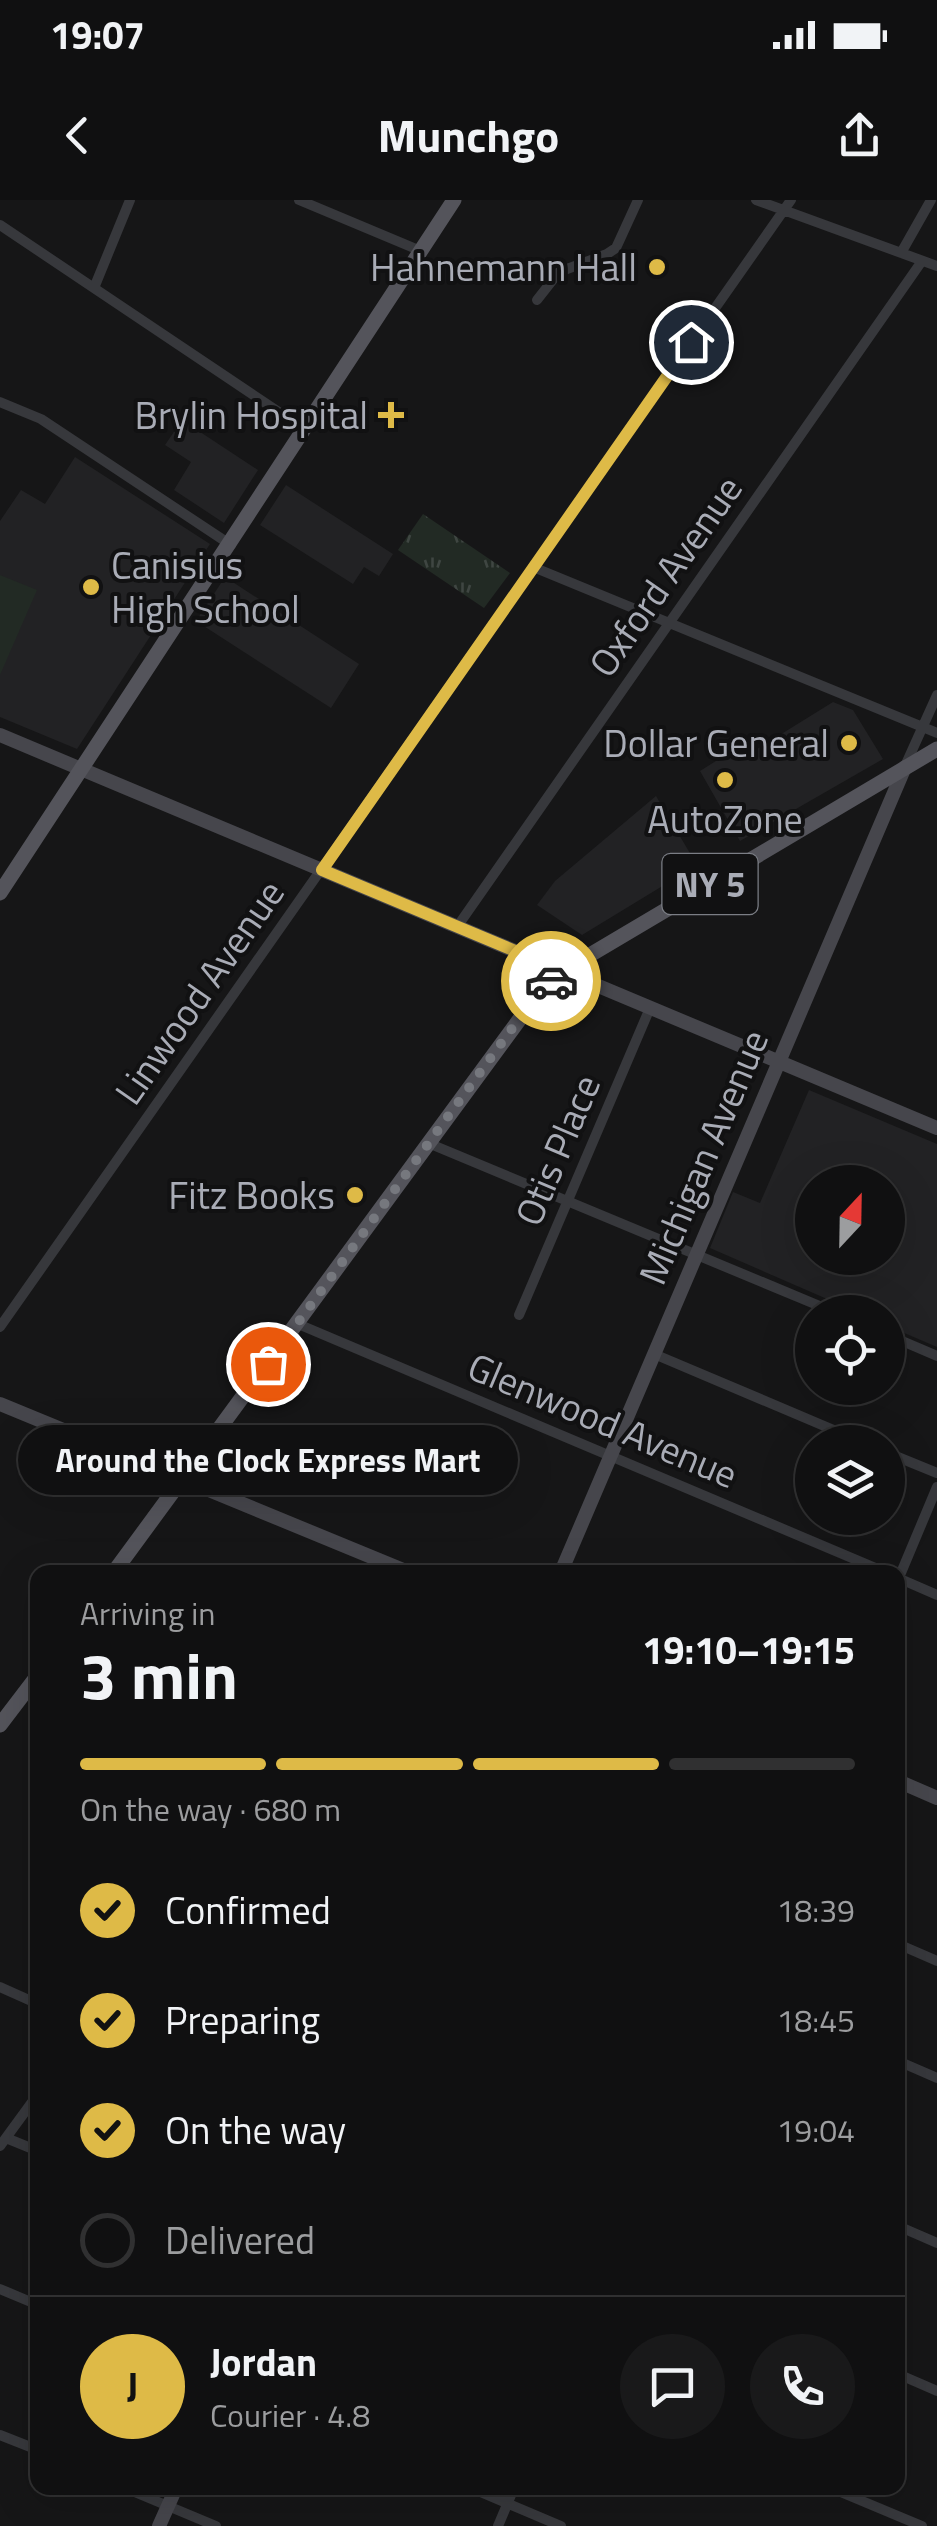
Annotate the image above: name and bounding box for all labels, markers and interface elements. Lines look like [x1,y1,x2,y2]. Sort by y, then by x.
text: 19:07 [50,6,145,64]
text: Munchgo [378,101,559,169]
icon: back [50,108,105,163]
icon: share [832,108,887,163]
place label: Hahnemann Hall [370,238,637,296]
marker: Hahnemann Hall [646,256,668,278]
pin [649,300,734,385]
icon: home [664,315,719,370]
place label: Brylin Hospital [135,386,368,444]
marker: Brylin Hospital [378,402,404,428]
street label: Oxford Avenue [574,463,756,689]
place label: Canisius High School [111,536,300,638]
marker: Canisius High School [80,576,102,598]
place label: Dollar General [603,714,829,772]
marker: Dollar General [838,732,860,754]
marker: AutoZone [714,769,736,791]
place label: AutoZone [647,790,803,848]
road number: NY 5 [662,854,758,914]
street label: Linwood Avenue [100,868,298,1116]
courier [501,931,601,1031]
icon: car [524,954,579,1009]
street label: Michigan Avenue [623,1021,783,1293]
street label: Otis Place [499,1066,615,1234]
north arrow [795,1165,905,1275]
map controls [795,1165,905,1535]
place label: Fitz Books [168,1166,335,1224]
marker: Fitz Books [344,1184,366,1206]
button: locate [795,1295,905,1405]
pin [226,1322,311,1407]
icon: bag [241,1337,296,1392]
street label: Glenwood Avenue [459,1337,747,1503]
callout: Around the Clock Express Mart [18,1424,518,1494]
button: layers [795,1425,905,1535]
text: Around the Clock Express Mart [56,1436,480,1484]
text: Arriving in [80,1589,216,1637]
text: 19:10–19:15 [642,1621,855,1679]
text: 3 min [80,1625,238,1724]
text: On the way · 680 m [80,1785,341,1833]
text: Confirmed [165,1881,331,1939]
icon: check [80,1883,135,1938]
text: 18:39 [776,1886,855,1934]
text: Preparing [165,1991,320,2049]
icon: check [80,1993,135,2048]
text: 18:45 [776,1996,855,2044]
text: On the way [165,2101,346,2159]
icon: check [80,2103,135,2158]
text: 19:04 [776,2106,855,2154]
text: Delivered [165,2211,315,2269]
text: Jordan [210,2333,317,2391]
button: chat [620,2334,725,2439]
button: phone [750,2334,855,2439]
text: J [127,2357,138,2415]
text: Courier · 4.8 [210,2391,370,2439]

